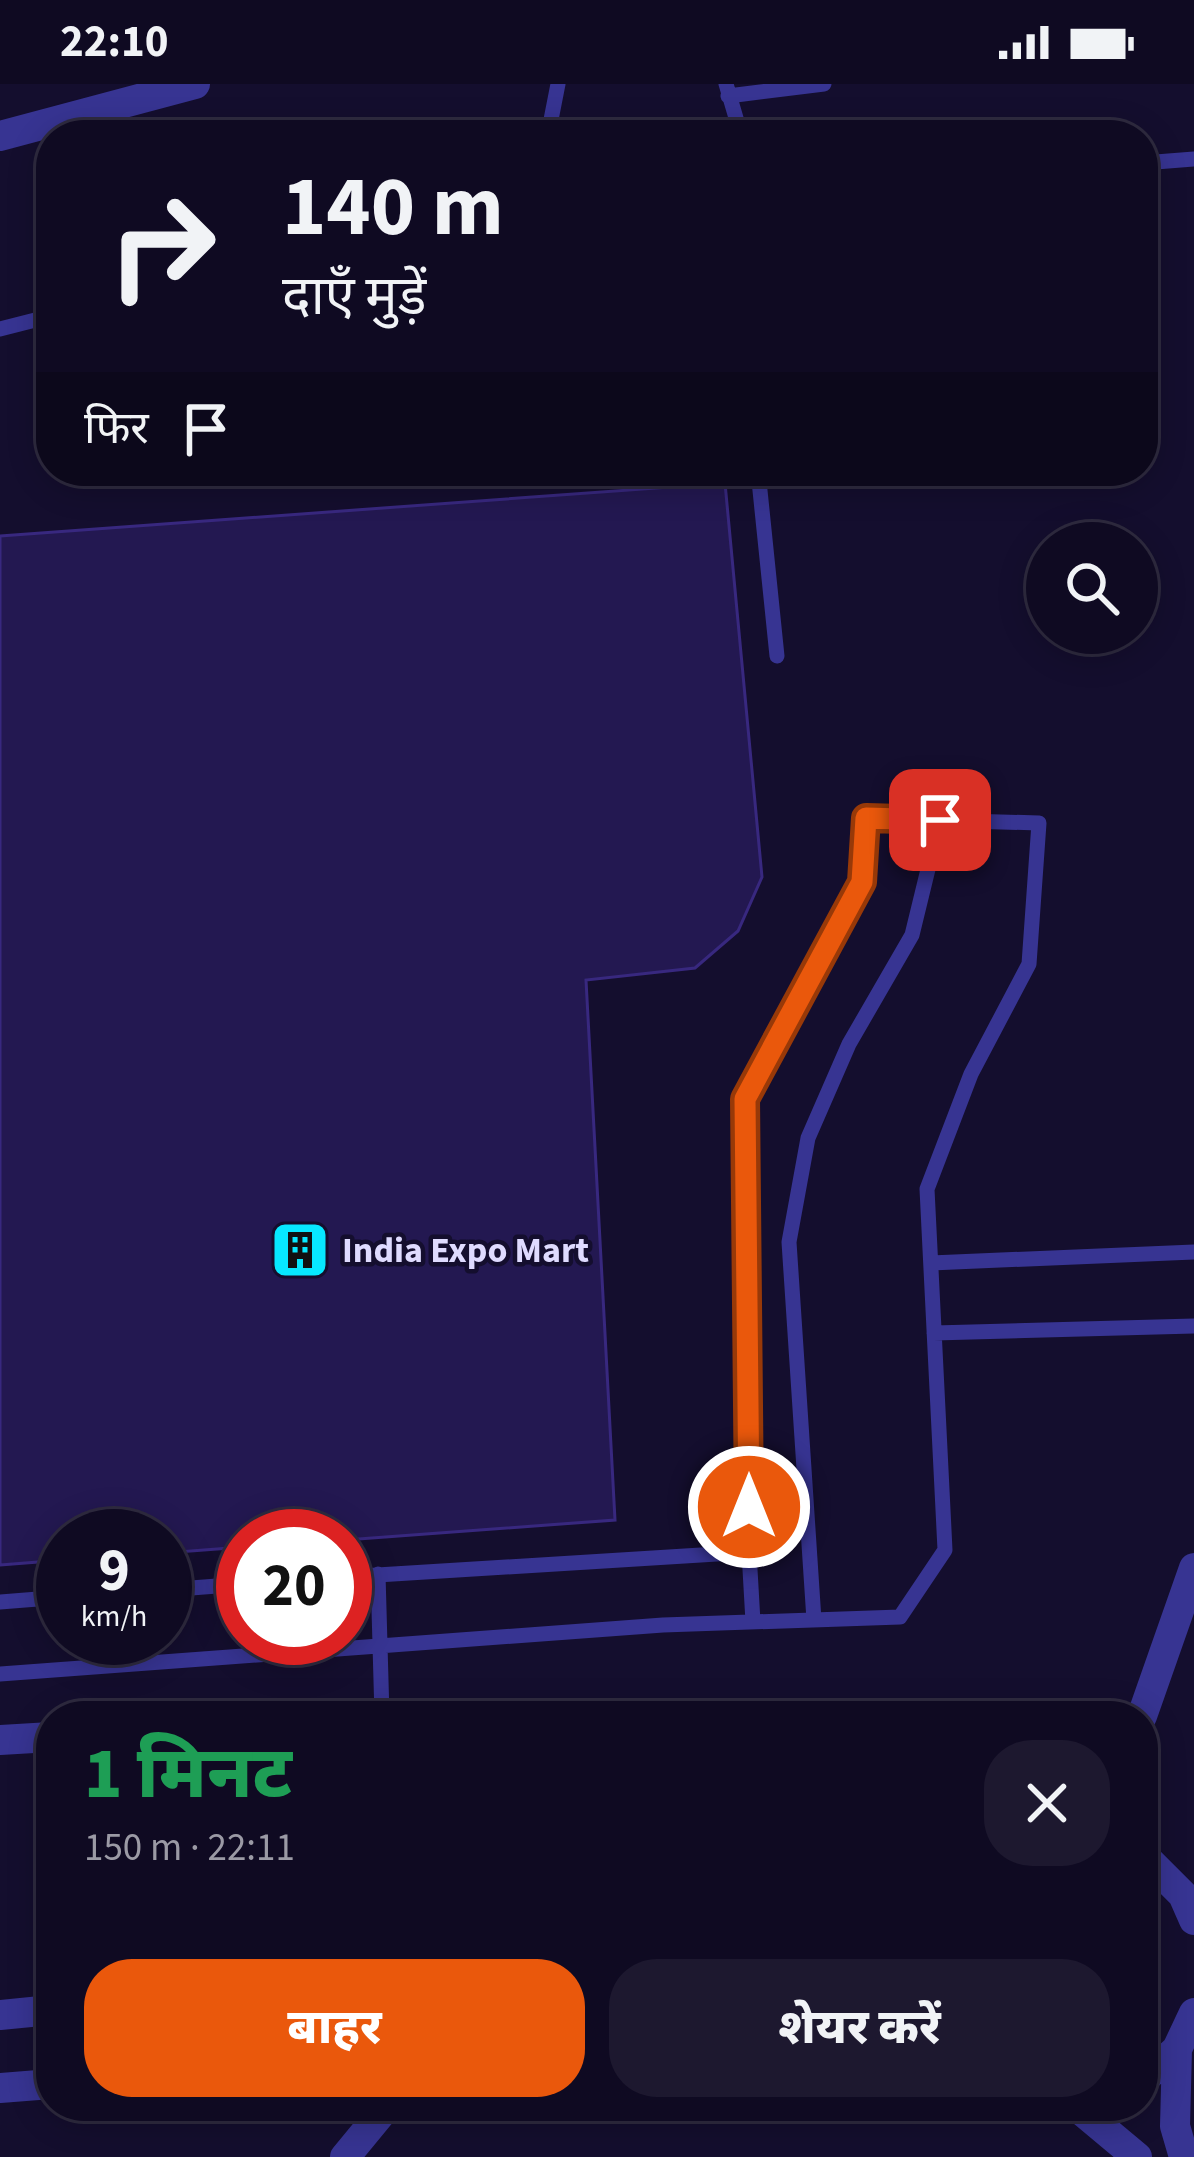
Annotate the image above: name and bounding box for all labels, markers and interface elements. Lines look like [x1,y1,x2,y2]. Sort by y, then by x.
text: 22:10 [60,10,169,74]
text: 140 m [282,148,504,268]
icon: right [84,168,240,324]
text: दाएँ मुड़ें [282,259,427,336]
icon: arrive [173,396,239,462]
text: फिर [84,397,149,461]
map controls [1026,522,1158,654]
button: search [1026,522,1158,654]
pin [889,769,991,871]
icon: arrive [907,787,973,853]
building icon: India Expo Mart [269,1219,331,1281]
place label: India Expo Mart [342,1225,589,1276]
position arrow [686,1444,812,1570]
speed limit sign: 20 [216,1509,372,1665]
text: 9 [98,1529,130,1614]
text: km/h [81,1595,147,1638]
text: 1 मिनट [84,1723,292,1826]
button: close [984,1740,1110,1866]
text: 150 m · 22:11 [84,1820,295,1876]
button: बाहर [84,1959,585,2097]
button: शेयर करें [609,1959,1110,2097]

